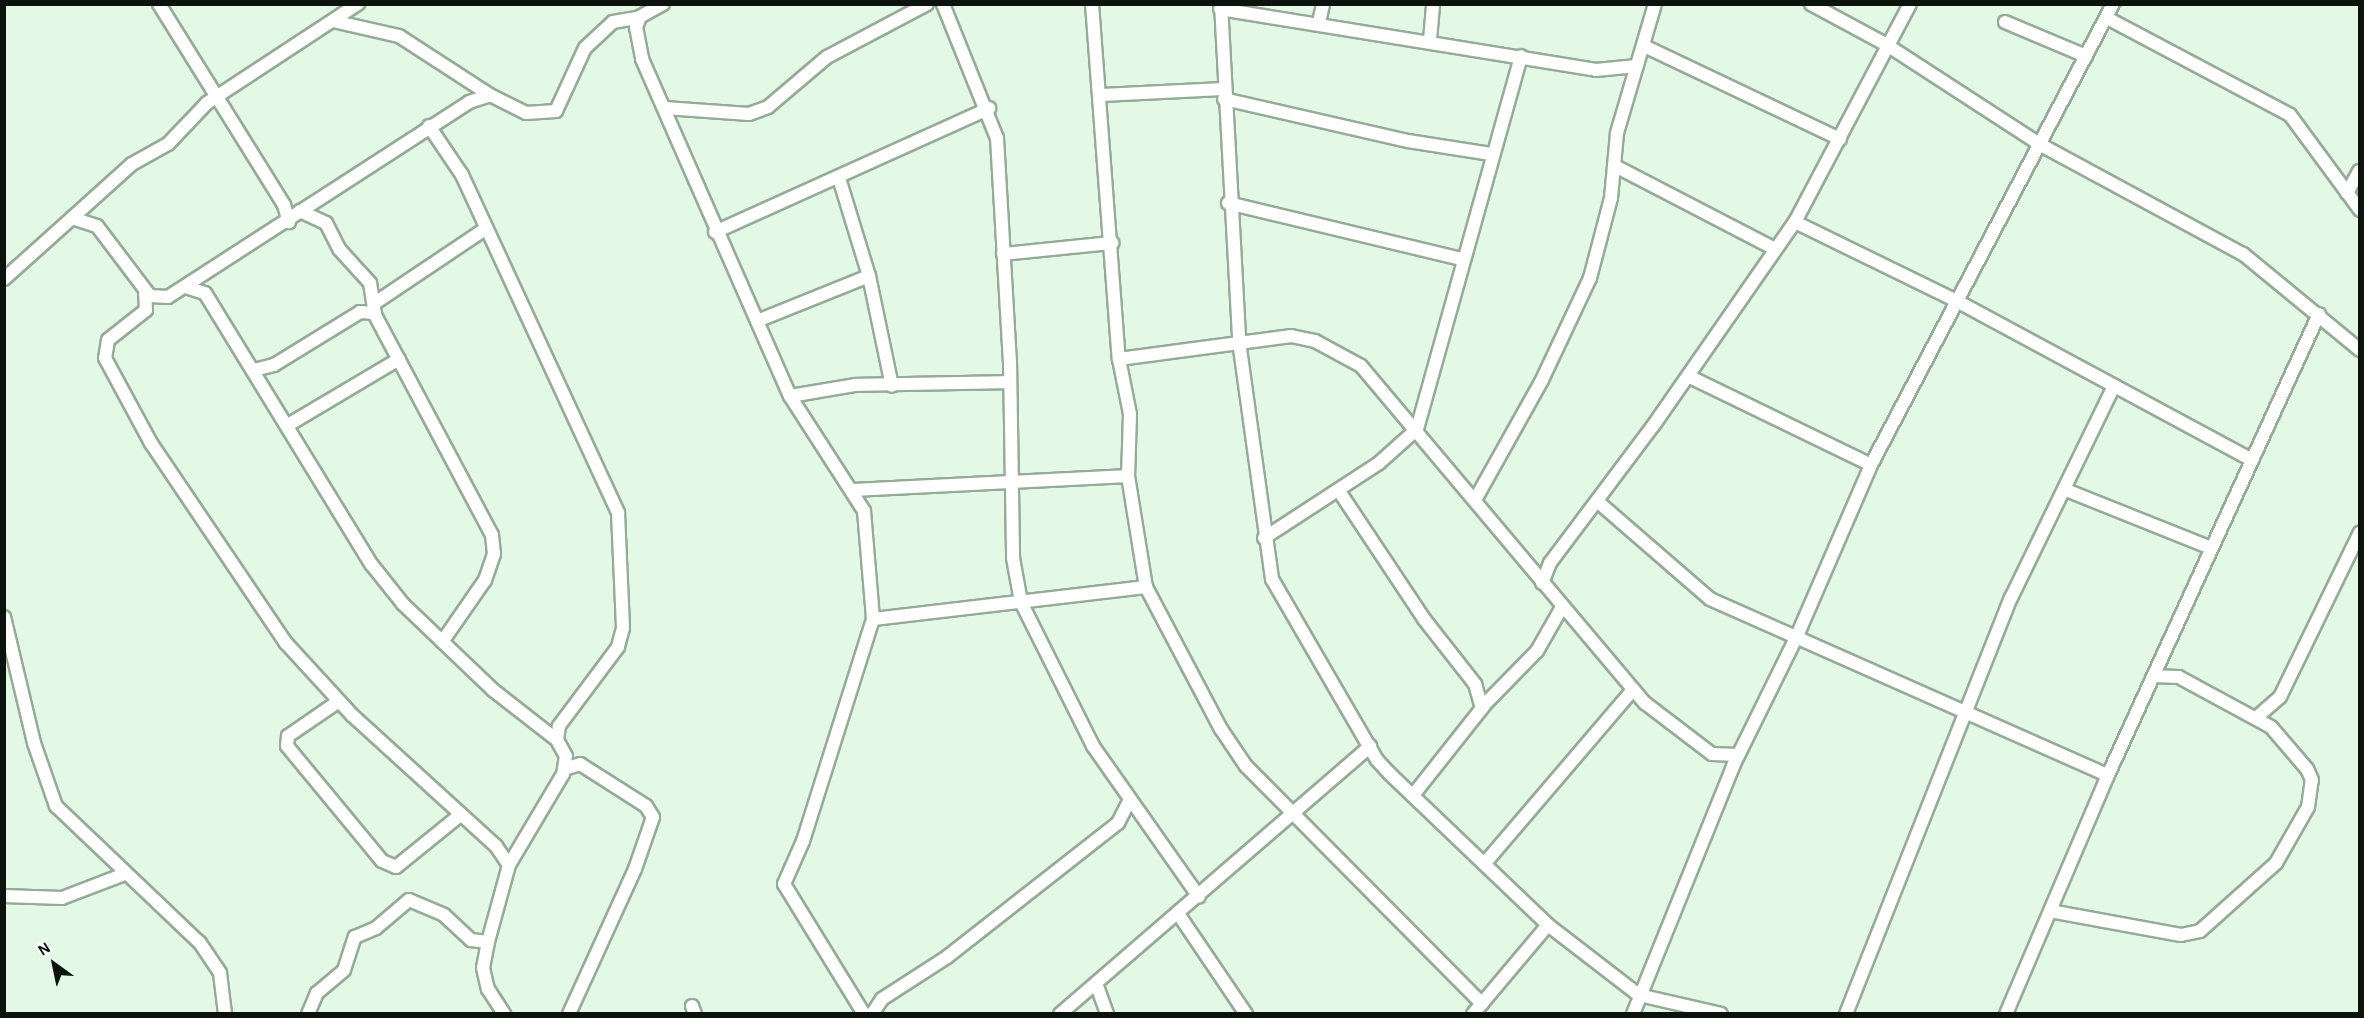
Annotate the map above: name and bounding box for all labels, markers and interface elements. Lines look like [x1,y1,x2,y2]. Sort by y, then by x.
north arrow [24,934,84,994]
text: N [35,939,53,959]

